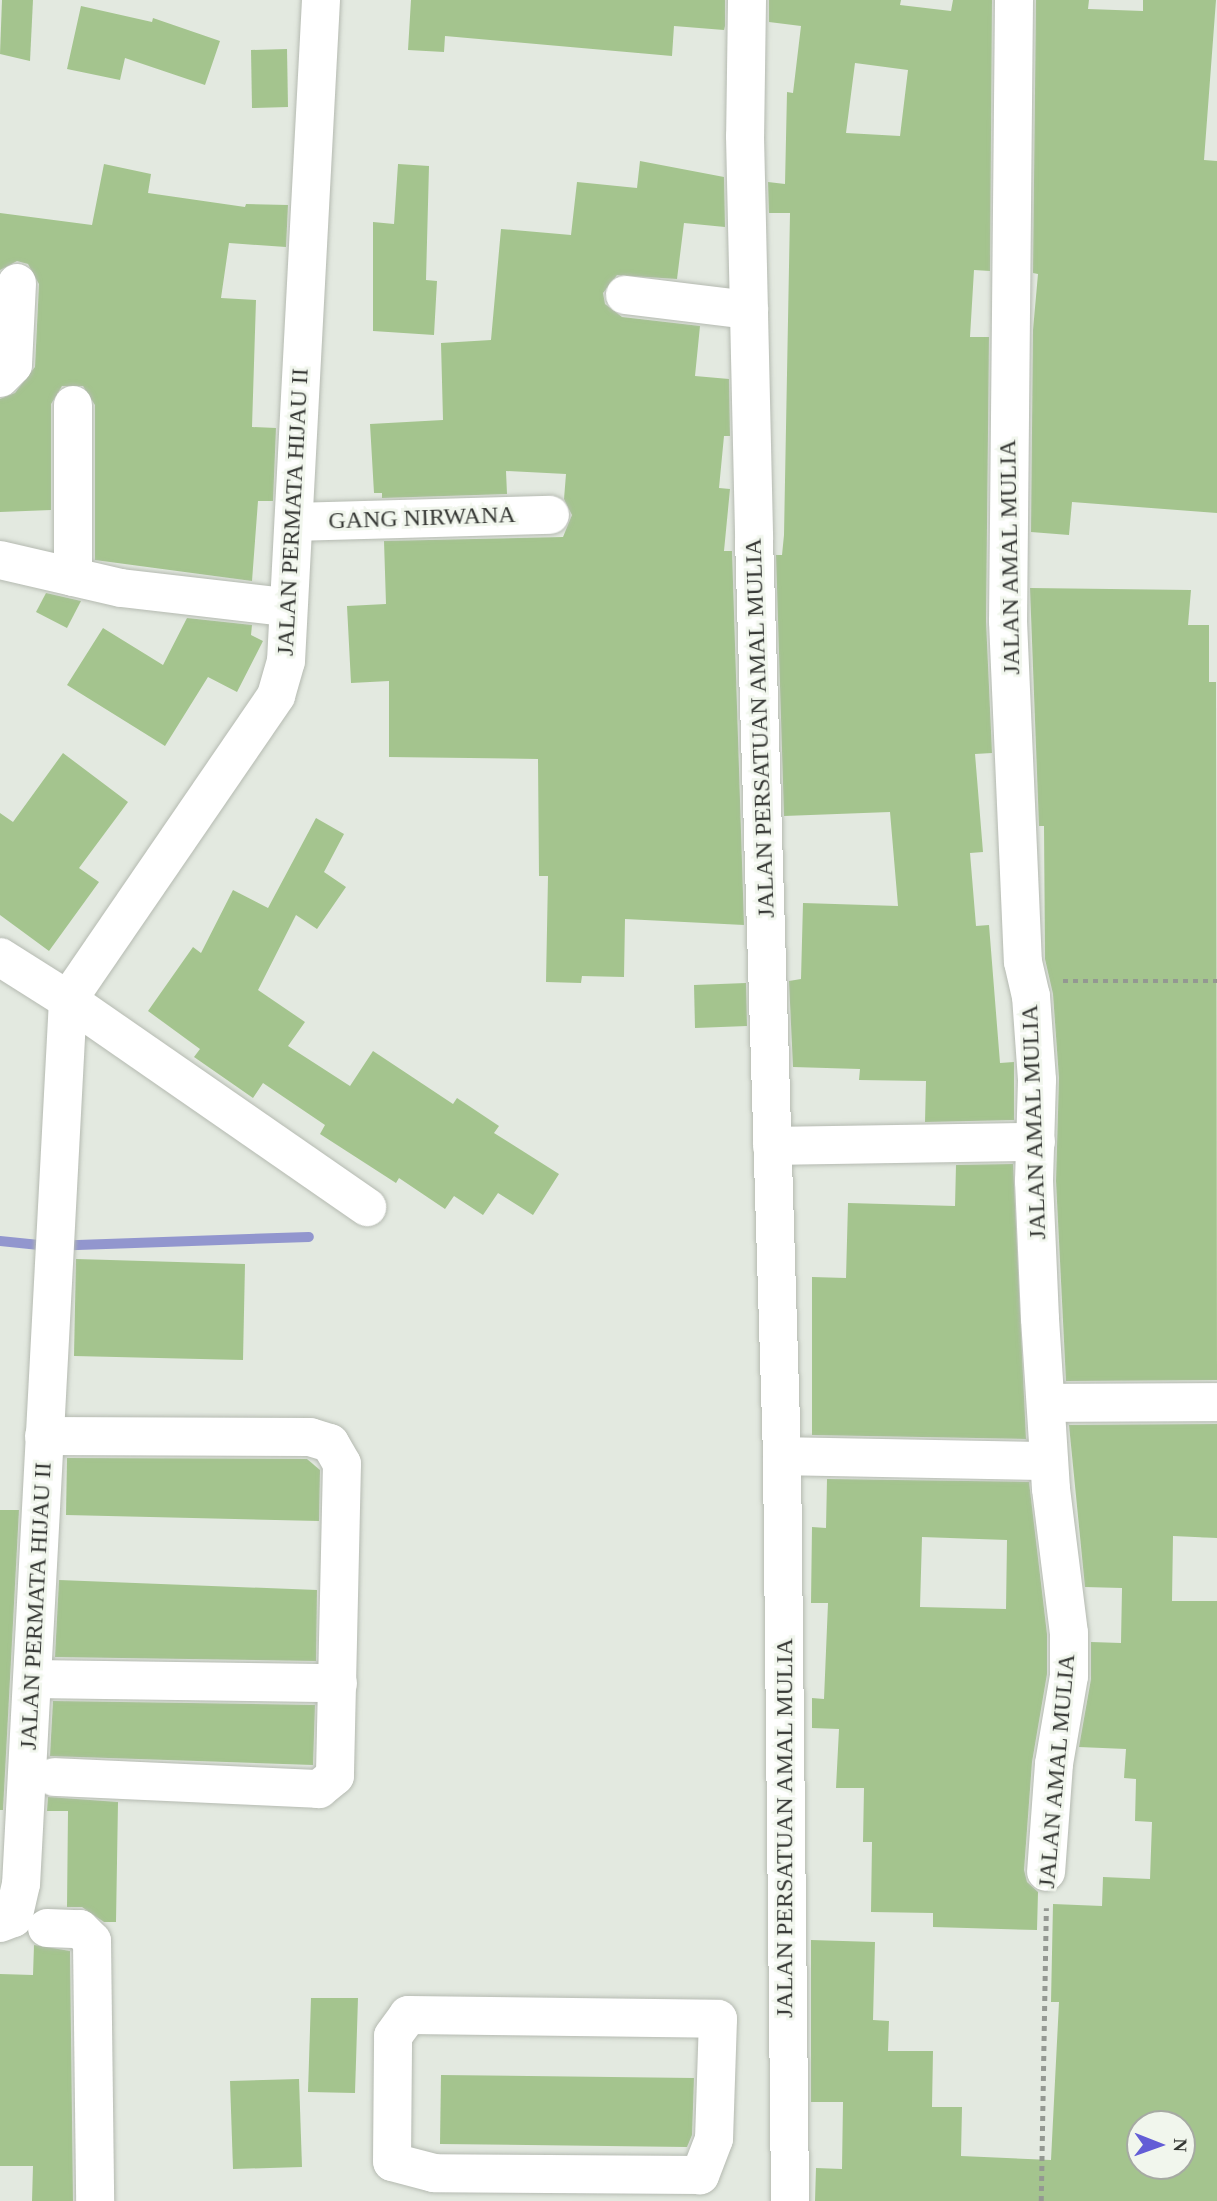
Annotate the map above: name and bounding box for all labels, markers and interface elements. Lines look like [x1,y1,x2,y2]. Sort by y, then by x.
street label: JALAN PERMATA HIJAU II [271,367,315,657]
street label: JALAN AMAL MULIA [994,438,1026,676]
street label: GANG NIRWANA [328,500,516,536]
street label: JALAN PERSATUAN AMAL MULIA [739,537,781,919]
street label: JALAN AMAL MULIA [1015,1003,1053,1241]
street label: JALAN PERMATA HIJAU II [14,1461,58,1751]
street label: JALAN PERSATUAN AMAL MULIA [771,1637,799,2019]
street label: JALAN AMAL MULIA [1032,1652,1082,1890]
north arrow [1126,2110,1196,2180]
text: N [1170,2138,1191,2152]

